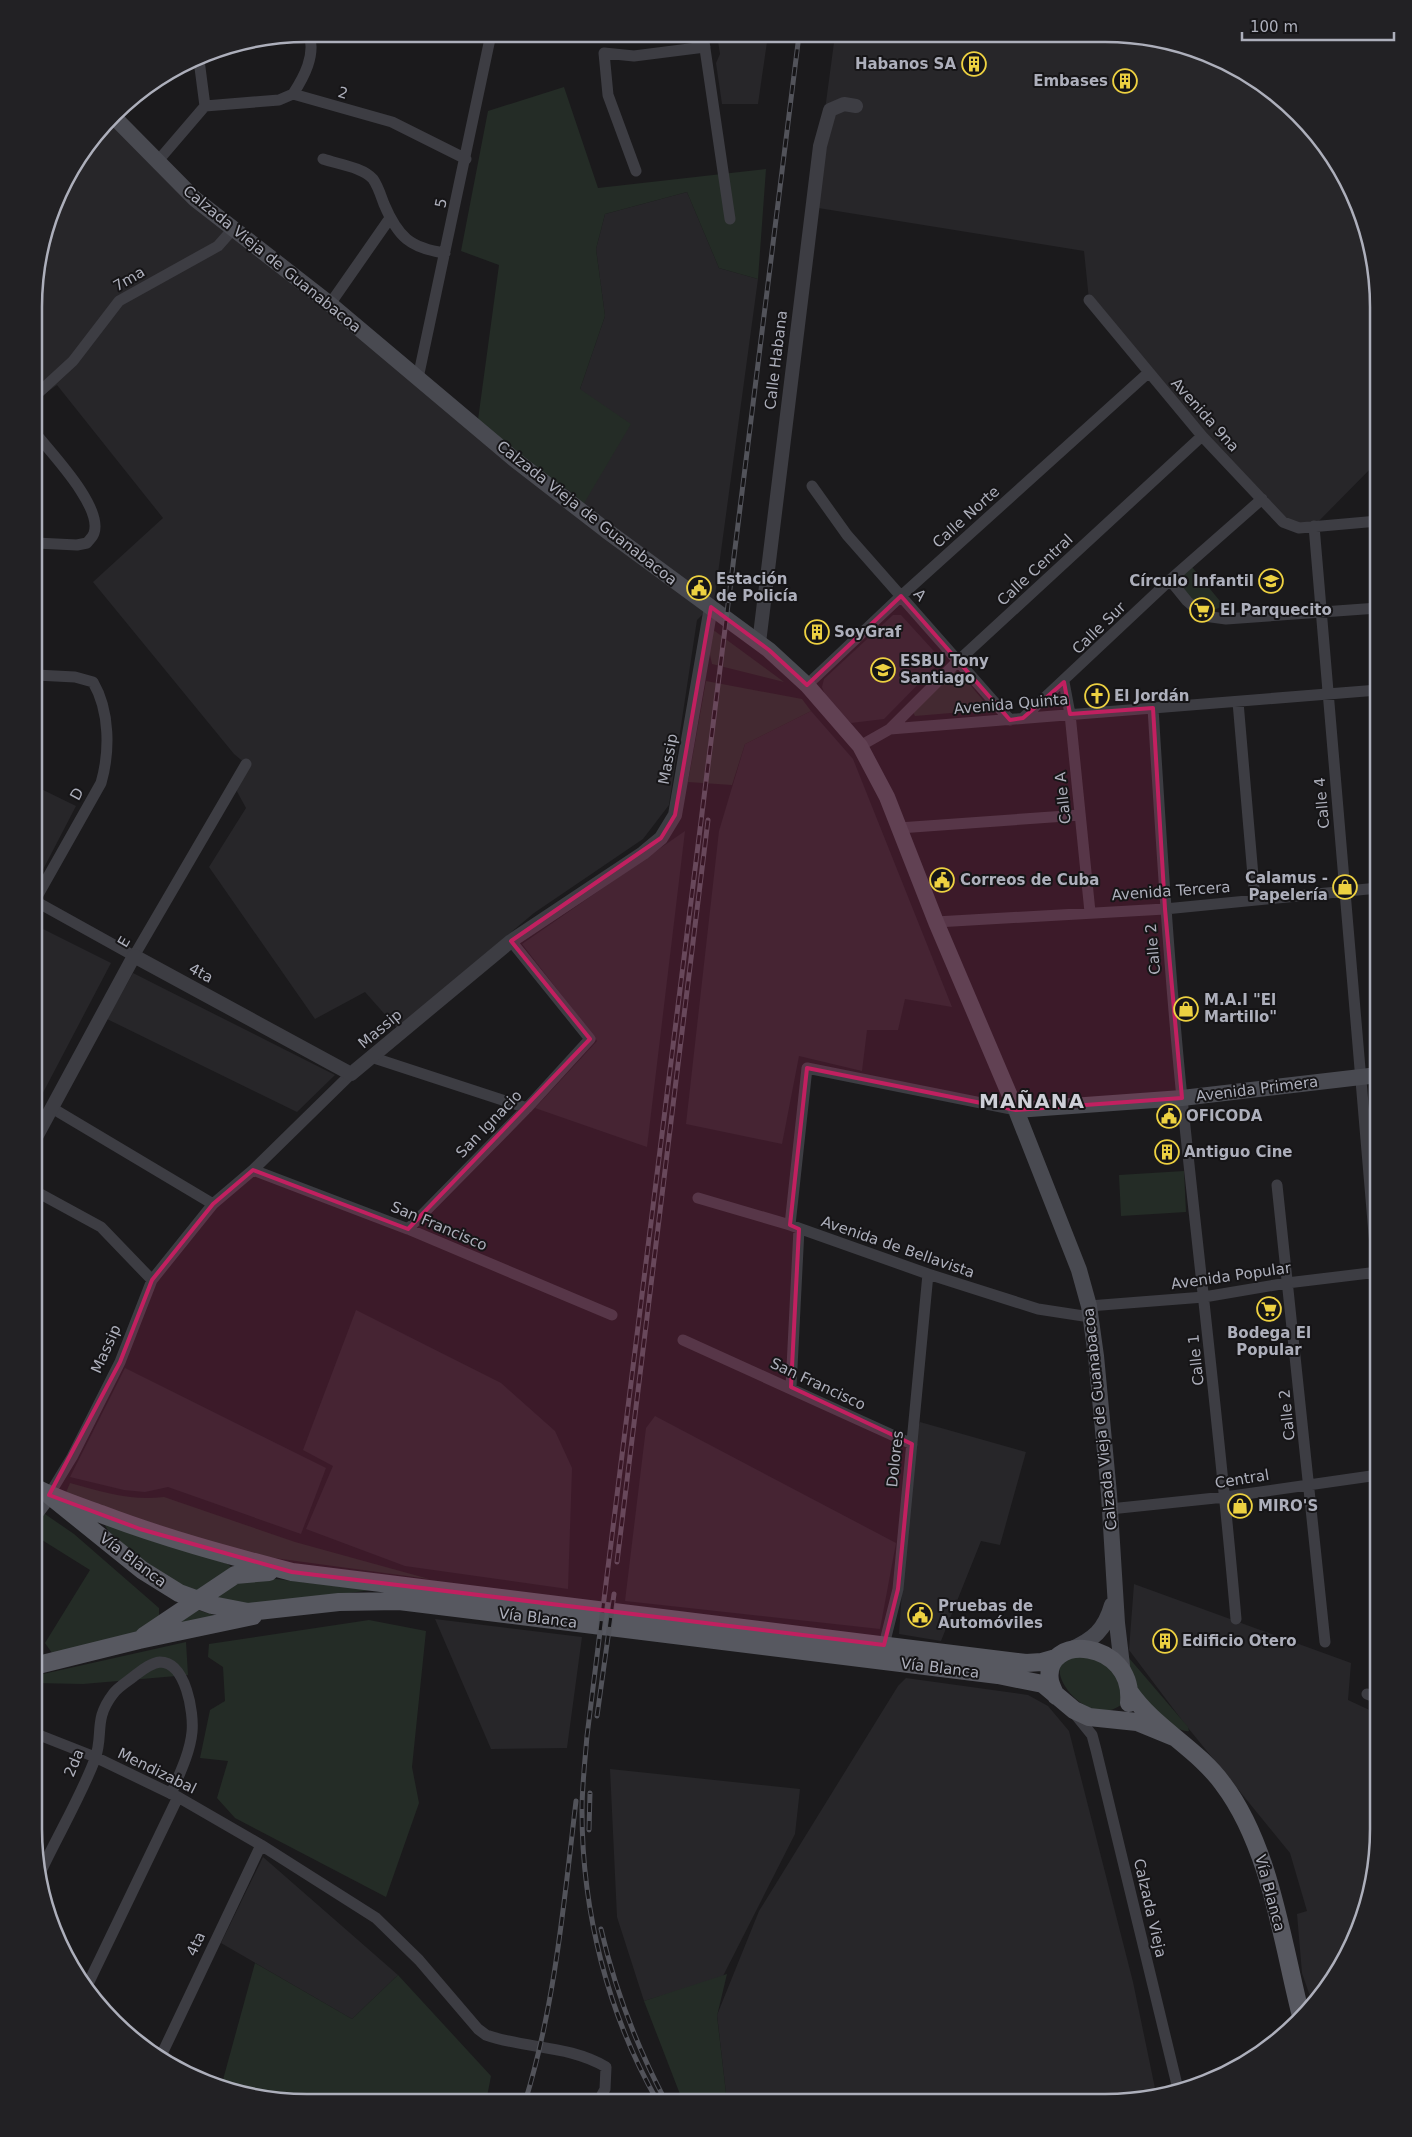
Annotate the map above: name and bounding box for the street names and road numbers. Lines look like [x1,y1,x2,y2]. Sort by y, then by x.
street label: 2 [336,83,350,103]
street label: Calzada Vieja de Guanabacoa [179,182,365,336]
street label: 5 [431,196,451,210]
street label: 7ma [110,263,148,295]
street label: Calle Habana [761,309,791,411]
street label: Avenida 9na [1167,374,1243,456]
street label: Calzada Vieja de Guanabacoa [493,437,681,589]
street label: Calle Norte [929,482,1003,552]
street label: Calle Central [994,530,1076,610]
street label: A [910,585,931,605]
street label: Calle Sur [1069,598,1130,658]
street label: Avenida Quinta [953,690,1069,718]
street label: Massip [655,732,681,786]
street label: Calle A [1051,770,1075,825]
street label: Calle 4 [1311,777,1333,829]
street label: D [66,785,88,803]
street label: Avenida Tercera [1111,878,1231,904]
street label: Calle 2 [1142,923,1164,975]
street label: E [114,933,134,951]
street label: 4ta [186,959,216,987]
street label: Massip [355,1006,405,1052]
street label: Avenida Primera [1195,1073,1319,1105]
street label: San Ignacio [452,1086,526,1162]
street label: San Francisco [388,1198,490,1254]
street label: Avenida de Bellavista [819,1212,977,1282]
street label: Avenida Popular [1170,1259,1293,1293]
street label: Calzada Vieja de Guanabacoa [1079,1307,1121,1531]
street label: Massip [87,1322,125,1376]
street label: Calle 1 [1184,1333,1208,1387]
street label: San Francisco [768,1354,868,1414]
street label: Calle 2 [1275,1388,1299,1442]
street label: Dolores [883,1430,907,1488]
street label: Central [1214,1466,1270,1492]
street label: Vía Blanca [96,1529,170,1591]
street label: Vía Blanca [498,1604,578,1632]
street label: Vía Blanca [900,1654,980,1682]
street label: Mendizabal [115,1744,199,1798]
street label: 2da [60,1747,88,1779]
street label: Vía Blanca [1251,1853,1289,1933]
street label: Calzada Vieja [1130,1857,1170,1959]
street label: 4ta [183,1929,209,1959]

